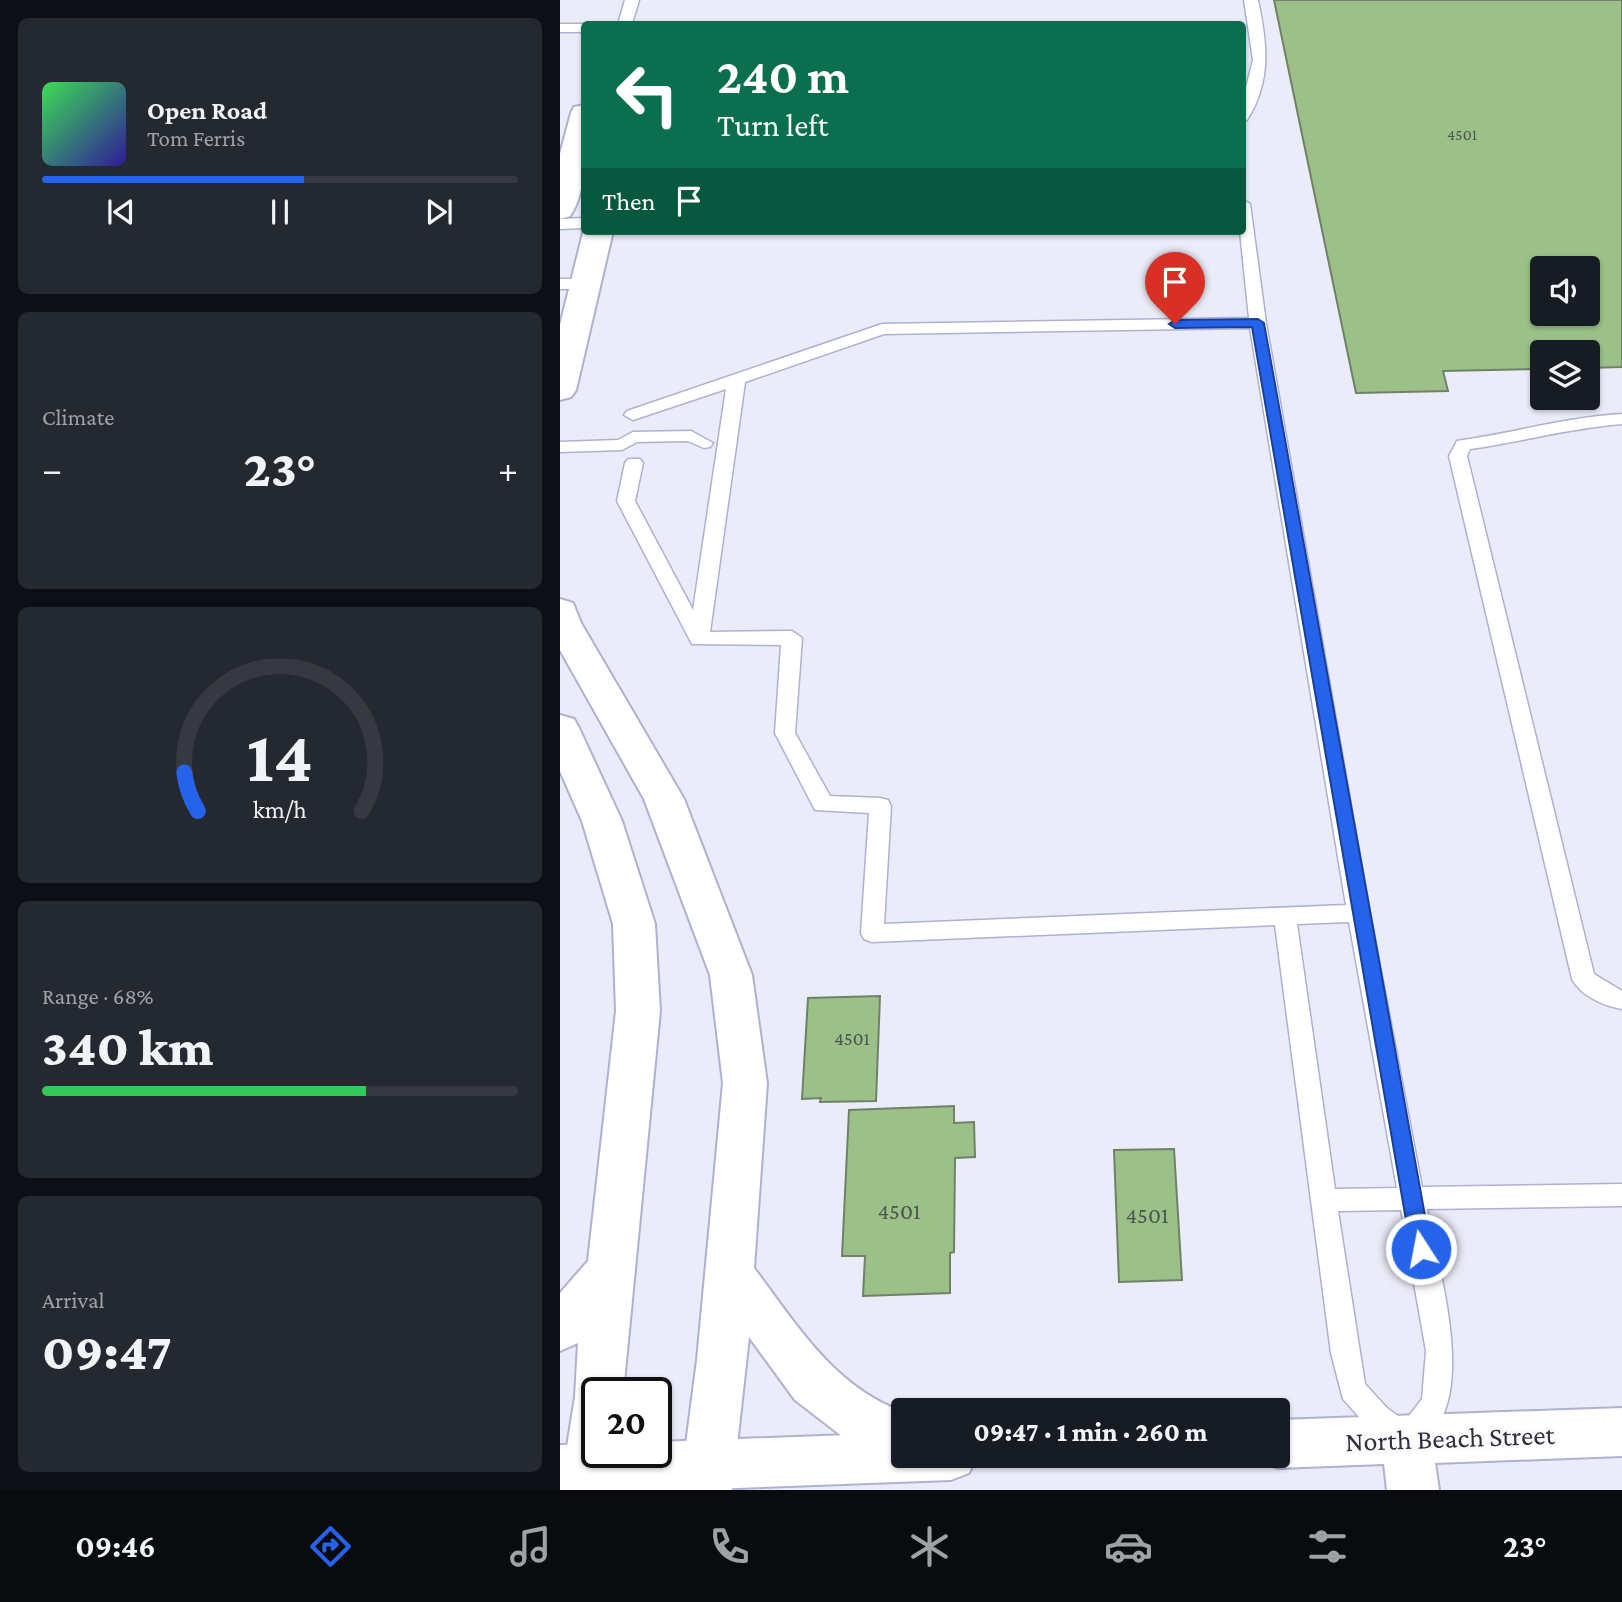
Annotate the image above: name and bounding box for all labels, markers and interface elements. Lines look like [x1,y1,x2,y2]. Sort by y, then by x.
icon: left [602,49,693,140]
text: 240 m [717,49,849,104]
text: Open Road [147,96,267,125]
text: Turn left [717,107,828,143]
text: Tom Ferris [147,125,245,151]
house number: 4501 [1447,126,1477,143]
icon: arrive [670,182,708,220]
text: Then [602,187,656,216]
icon: previous [102,193,140,231]
icon: pause [261,193,299,231]
icon: next [420,193,458,231]
pin [1145,252,1205,324]
map controls [1530,256,1600,410]
button: sound [1530,256,1600,326]
icon: arrive [1156,263,1194,301]
button: layers [1530,340,1600,410]
text: Climate [42,404,114,430]
text: 23° [244,439,316,497]
text: − [42,448,62,490]
text: + [498,448,518,490]
text: 14 [247,716,313,797]
text: km/h [253,796,307,823]
text: Range · 68% [42,983,154,1009]
text: 340 km [42,1018,213,1076]
house number: 4501 [834,1028,870,1049]
house number: 4501 [877,1198,921,1224]
house number: 4501 [1125,1202,1169,1228]
position arrow [1384,1212,1458,1286]
text: Arrival [42,1287,105,1313]
text: 09:47 [42,1322,172,1380]
speed limit sign: 20 [581,1377,672,1468]
text: 09:47 · 1 min · 260 m [974,1418,1207,1447]
street label: North Beach Street [1345,1419,1556,1457]
icon: directions [306,1522,355,1571]
icon: music [506,1522,555,1571]
icon: phone [705,1522,754,1571]
icon: climate [905,1522,954,1571]
icon: car [1104,1522,1153,1571]
icon: filters [1303,1522,1352,1571]
text: 09:46 [75,1528,156,1564]
text: 23° [1503,1528,1547,1564]

